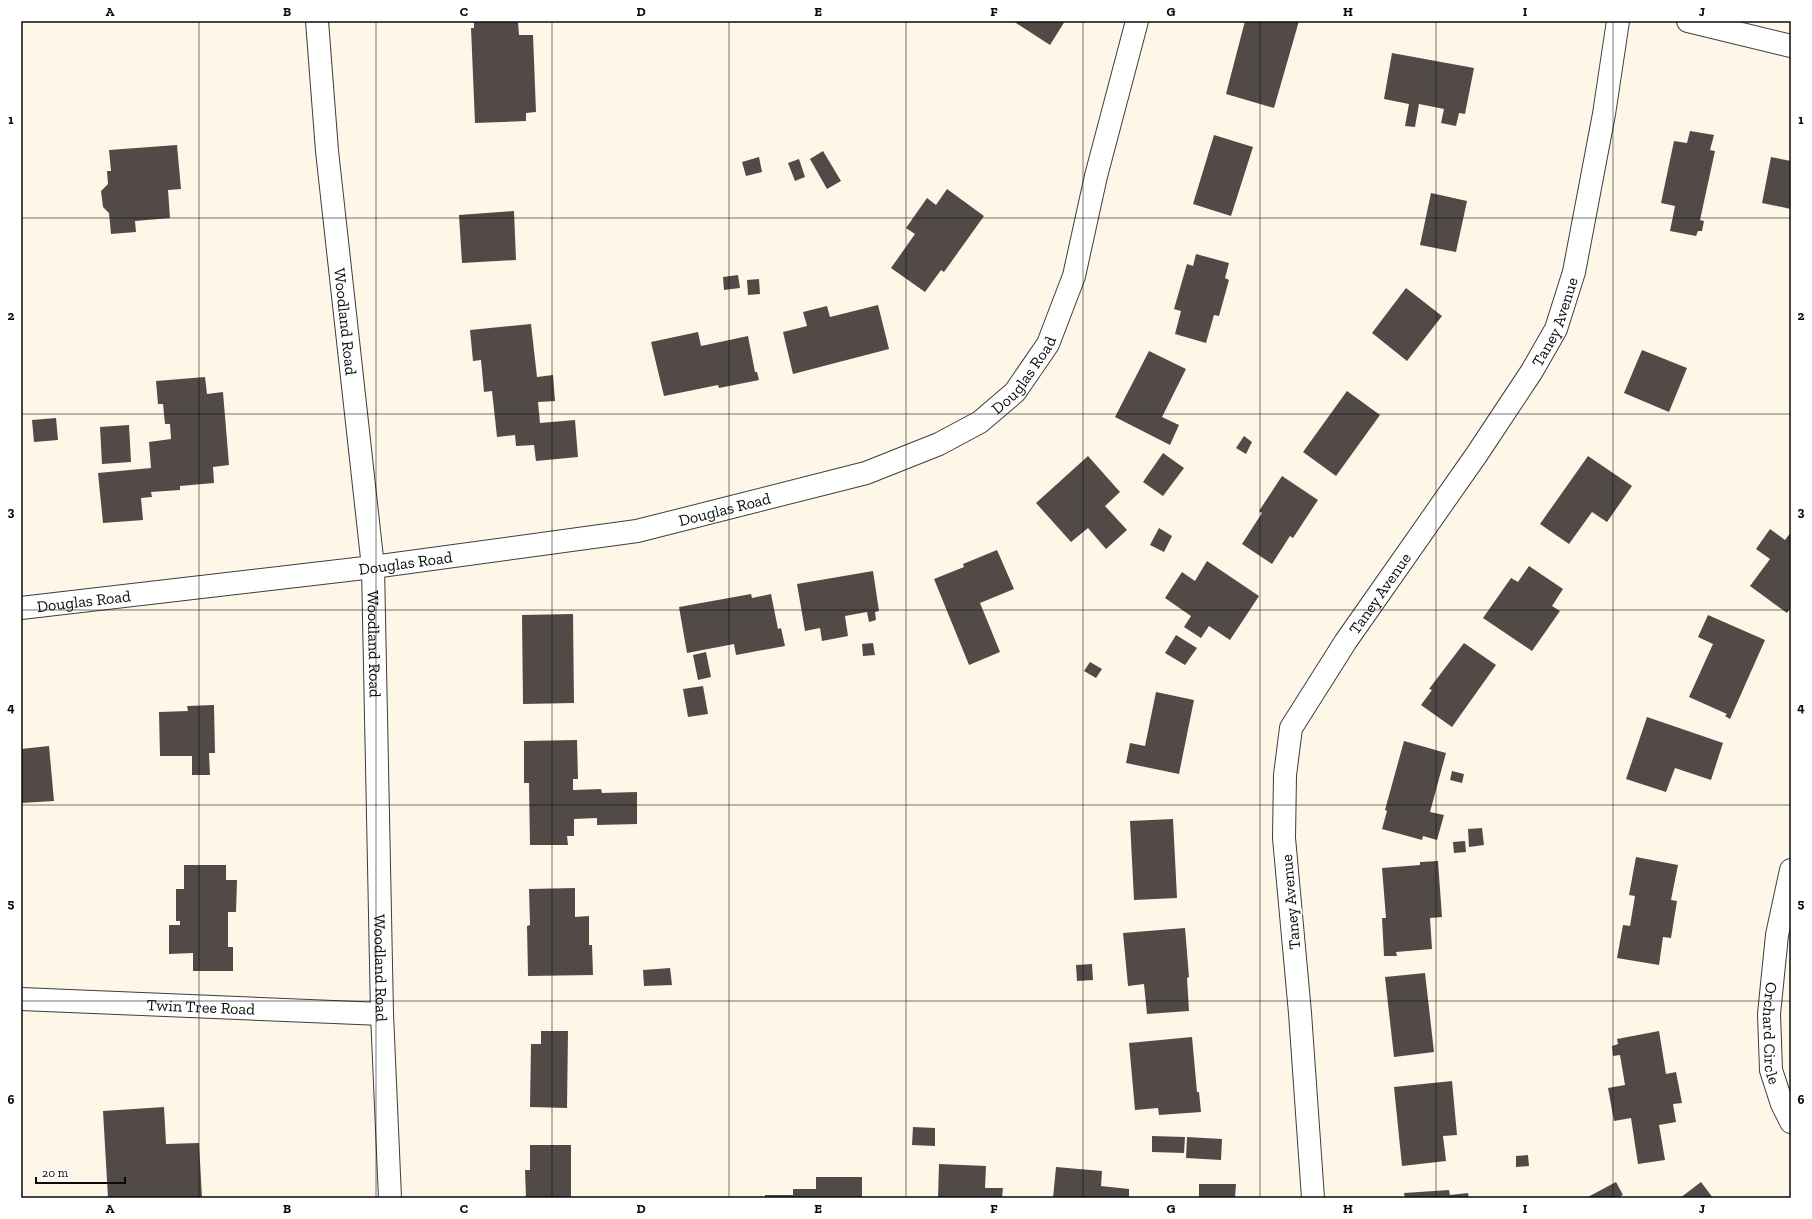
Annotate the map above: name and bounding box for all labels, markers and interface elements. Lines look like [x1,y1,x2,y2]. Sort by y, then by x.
text: A [106,4,115,19]
text: B [283,4,291,19]
text: C [460,4,468,19]
text: D [636,4,646,19]
text: E [814,4,822,19]
text: F [990,4,998,19]
text: G [1167,4,1176,19]
text: H [1343,4,1353,19]
text: I [1523,4,1528,19]
text: J [1699,4,1705,19]
text: 1 [8,112,14,127]
text: 1 [1798,112,1804,127]
street label: Woodland Road [330,267,361,376]
street label: Taney Avenue [1528,275,1582,370]
text: 2 [8,308,15,323]
text: 2 [1798,308,1805,323]
street label: Douglas Road [988,333,1060,418]
street label: Douglas Road [676,489,773,530]
text: 3 [8,504,15,519]
text: 3 [1798,504,1805,519]
street label: Douglas Road [357,547,454,579]
street label: Taney Avenue [1345,549,1415,638]
street label: Douglas Road [36,586,132,616]
street label: Woodland Road [363,590,385,698]
text: 4 [7,700,15,715]
text: 4 [1797,700,1805,715]
street label: Taney Avenue [1277,854,1304,950]
text: 5 [8,896,15,911]
text: 5 [1798,896,1805,911]
street label: Woodland Road [370,914,391,1022]
street label: Orchard Circle [1759,981,1784,1087]
street label: Twin Tree Road [146,995,256,1019]
text: 6 [8,1092,15,1107]
text: 6 [1798,1092,1805,1107]
scale bar [36,1159,125,1185]
text: 20 m [42,1166,69,1180]
text: A [106,1201,115,1216]
text: B [283,1201,291,1216]
text: C [460,1201,468,1216]
text: D [636,1201,646,1216]
text: E [814,1201,822,1216]
text: F [990,1201,998,1216]
text: G [1167,1201,1176,1216]
text: H [1343,1201,1353,1216]
text: I [1523,1201,1528,1216]
text: J [1699,1201,1705,1216]

